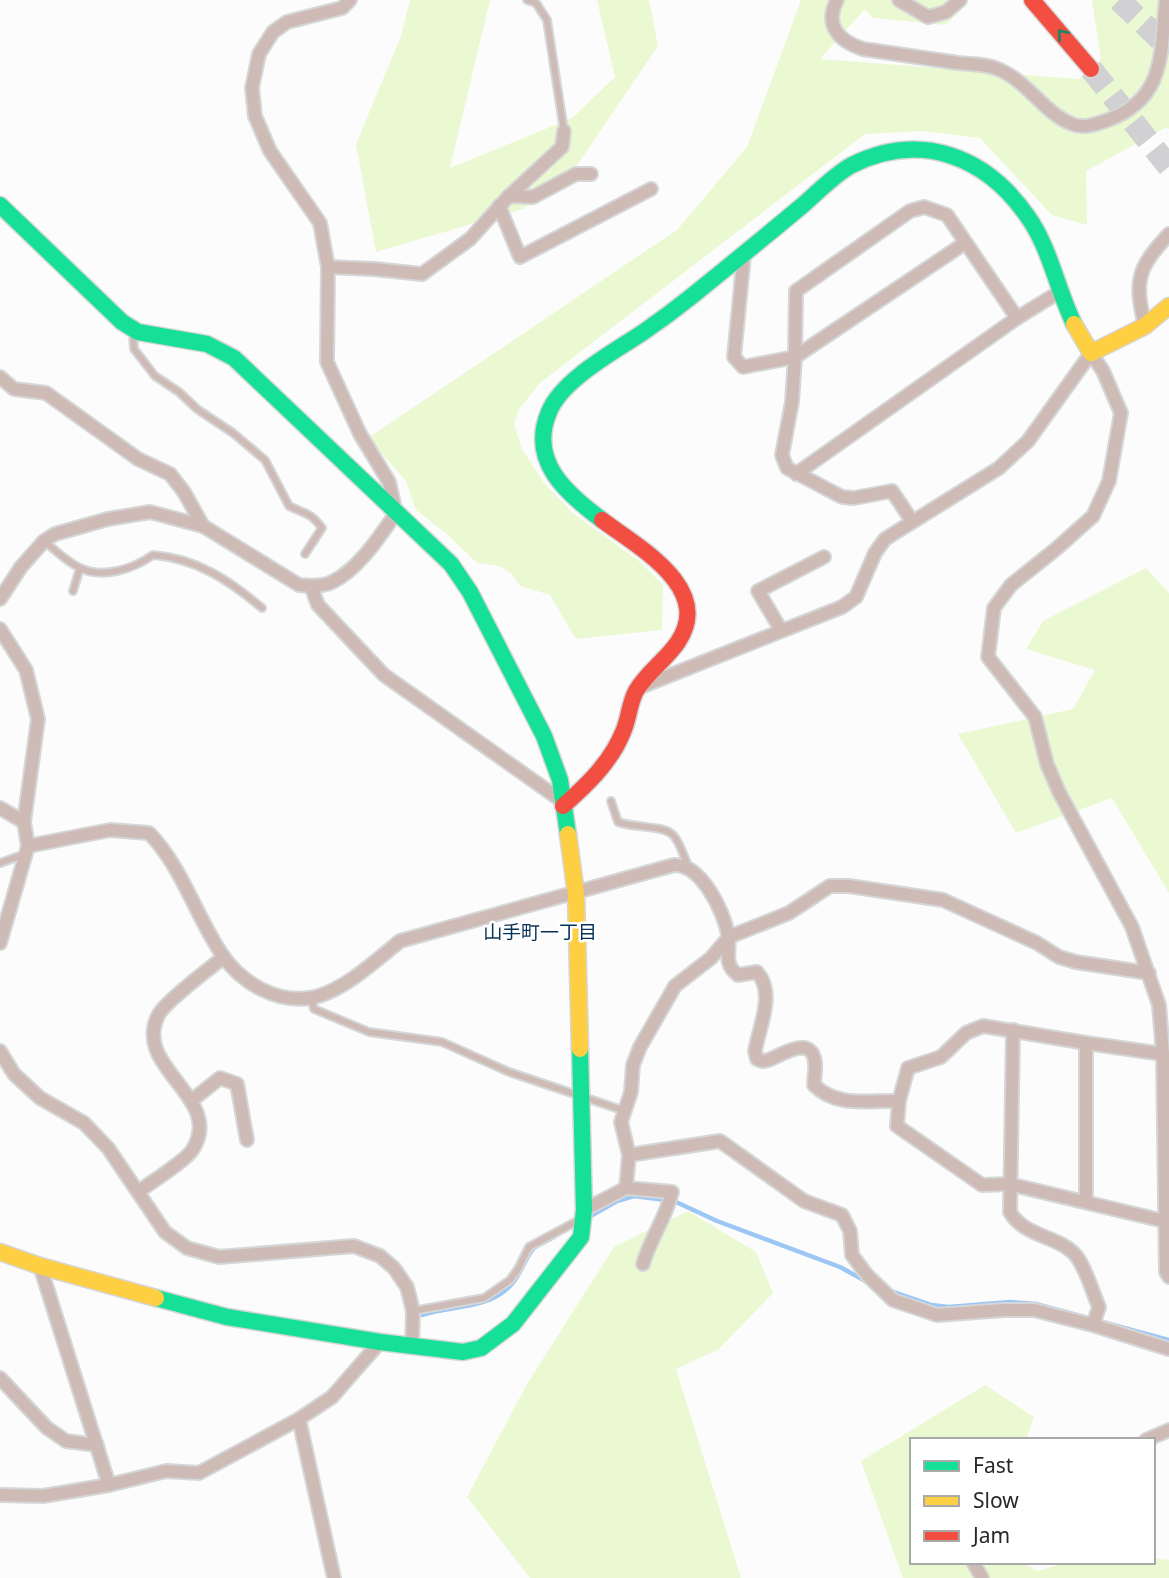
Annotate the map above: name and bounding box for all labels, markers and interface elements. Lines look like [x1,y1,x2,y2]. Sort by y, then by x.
one-way arrow [1058,30,1070,43]
district label: 山手町一丁目 [483,919,597,945]
legend [910,1438,1155,1564]
text: Fast [973,1451,1014,1479]
text: Slow [973,1486,1019,1514]
text: Jam [971,1521,1010,1549]

